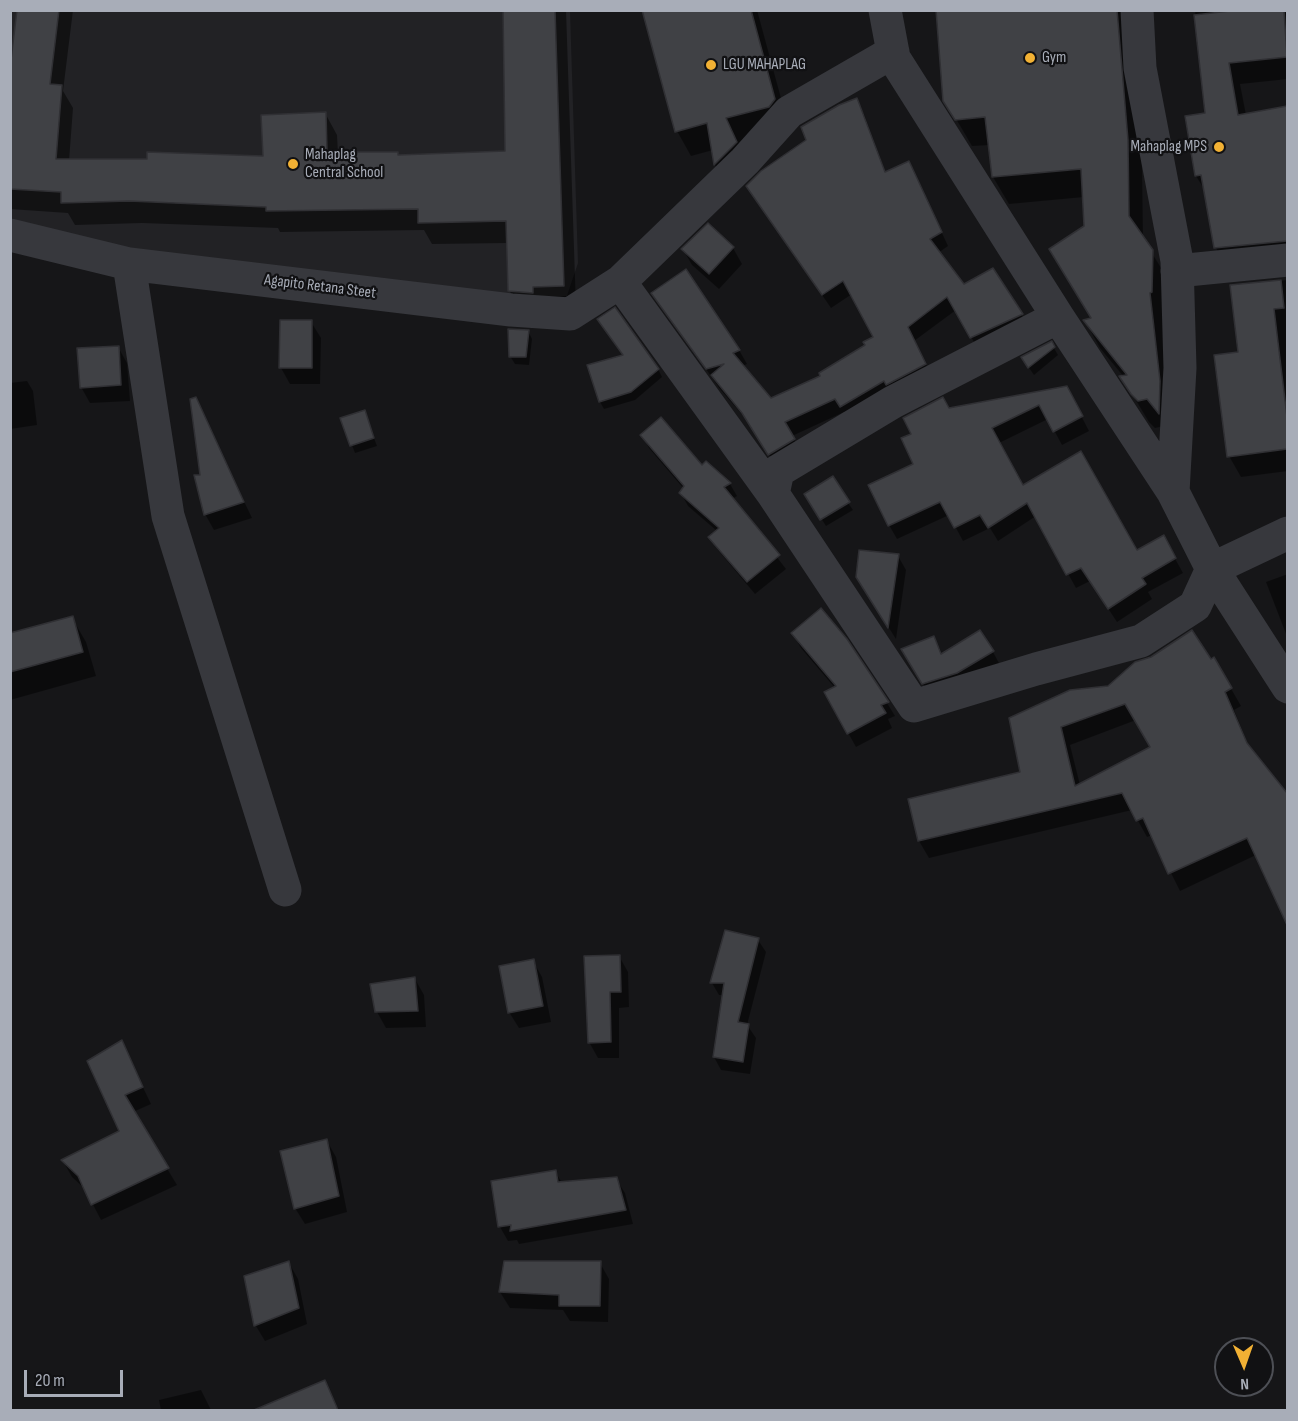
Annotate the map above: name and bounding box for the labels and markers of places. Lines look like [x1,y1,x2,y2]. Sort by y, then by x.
place label: Gym [1042,48,1066,68]
marker: Gym [1023,51,1037,65]
place label: LGU MAHAPLAG [723,55,806,75]
marker: LGU MAHAPLAG [704,58,718,72]
place label: Mahaplag MPS [1131,137,1207,157]
marker: Mahaplag MPS [1212,140,1226,154]
place label: Mahaplag Central School [305,145,383,183]
marker: Mahaplag Central School [286,157,300,171]

